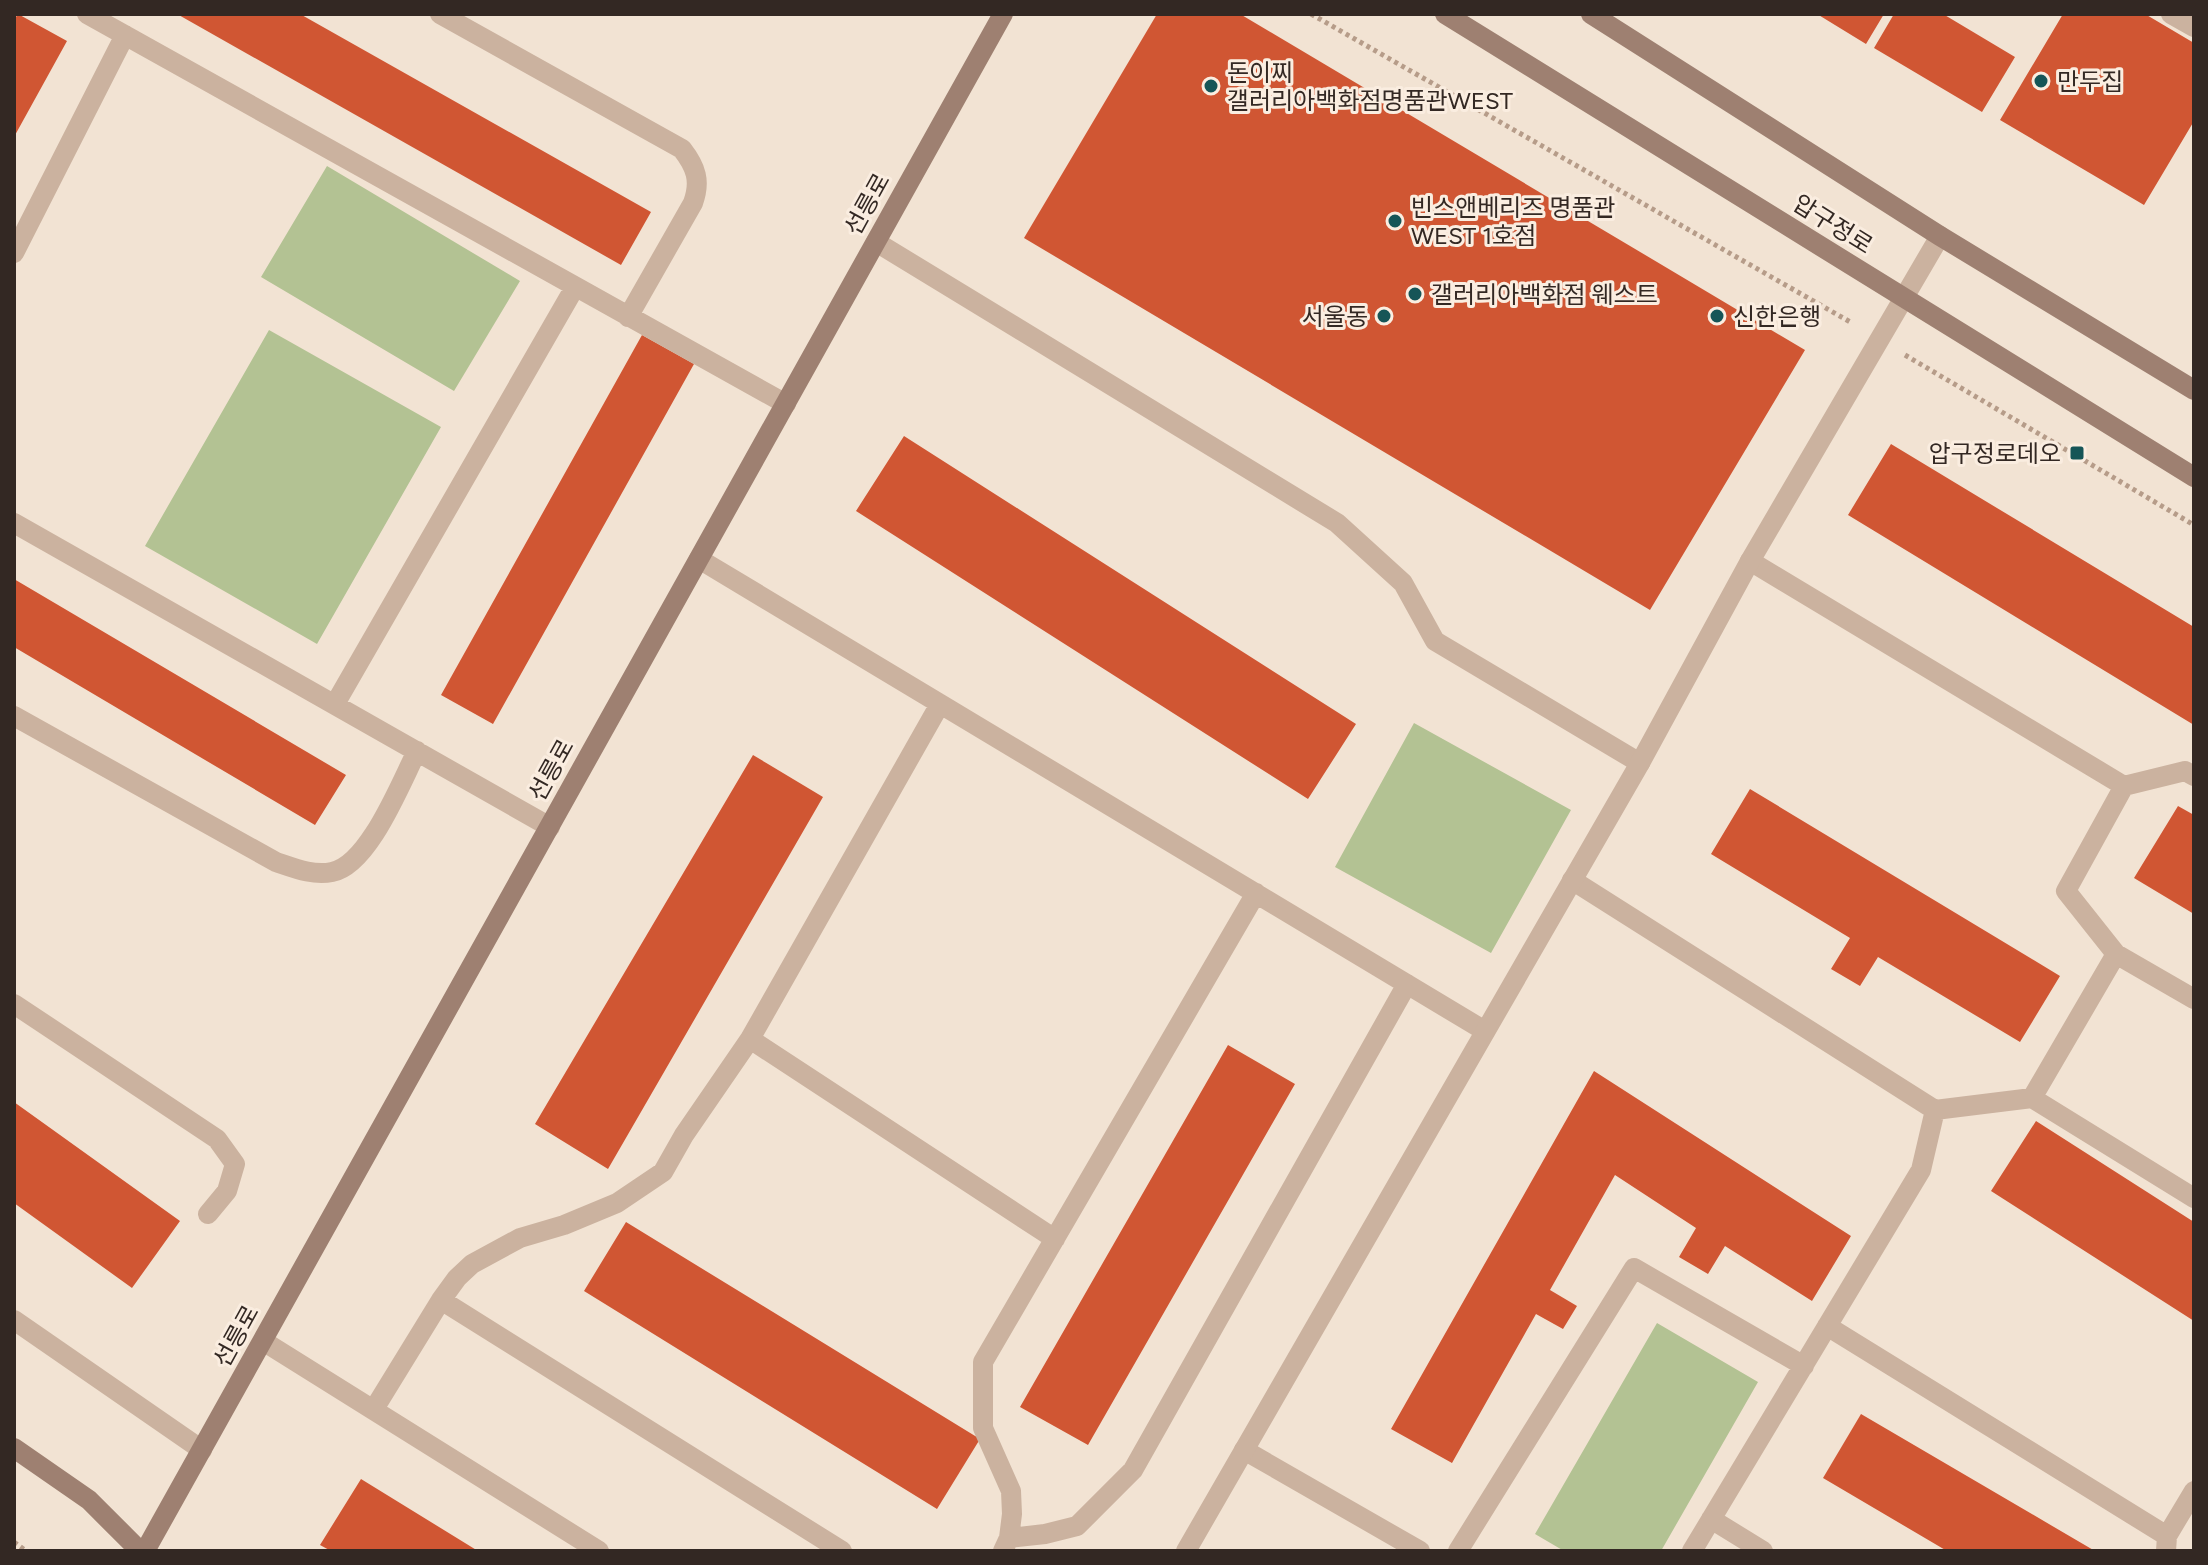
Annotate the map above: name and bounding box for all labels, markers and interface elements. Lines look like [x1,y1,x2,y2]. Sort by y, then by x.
place label: 돈이찌 갤러리아백화점명품관WEST [1227,58,1513,115]
place label: 만두집 [2057,67,2123,96]
marker: 만두집 [2032,72,2050,90]
marker: 돈이찌 갤러리아백화점명품관WEST [1202,77,1220,95]
street label: 선릉로 [838,168,896,240]
street label: 압구정로 [1788,188,1878,260]
place label: 빈스앤베리즈 명품관 WEST 1호점 [1411,193,1616,250]
marker: 빈스앤베리즈 명품관 WEST 1호점 [1386,212,1404,230]
place label: 갤러리아백화점 웨스트 [1431,280,1658,309]
marker: 갤러리아백화점 웨스트 [1406,285,1424,303]
place label: 서울동 [1302,302,1368,331]
place label: 신한은행 [1733,302,1821,331]
marker: 서울동 [1375,307,1393,325]
marker: 신한은행 [1708,307,1726,325]
place label: 압구정로데오 [1929,439,2061,468]
marker: 압구정로데오 [2068,444,2086,462]
street label: 선릉로 [522,734,580,806]
street label: 선릉로 [207,1300,265,1372]

